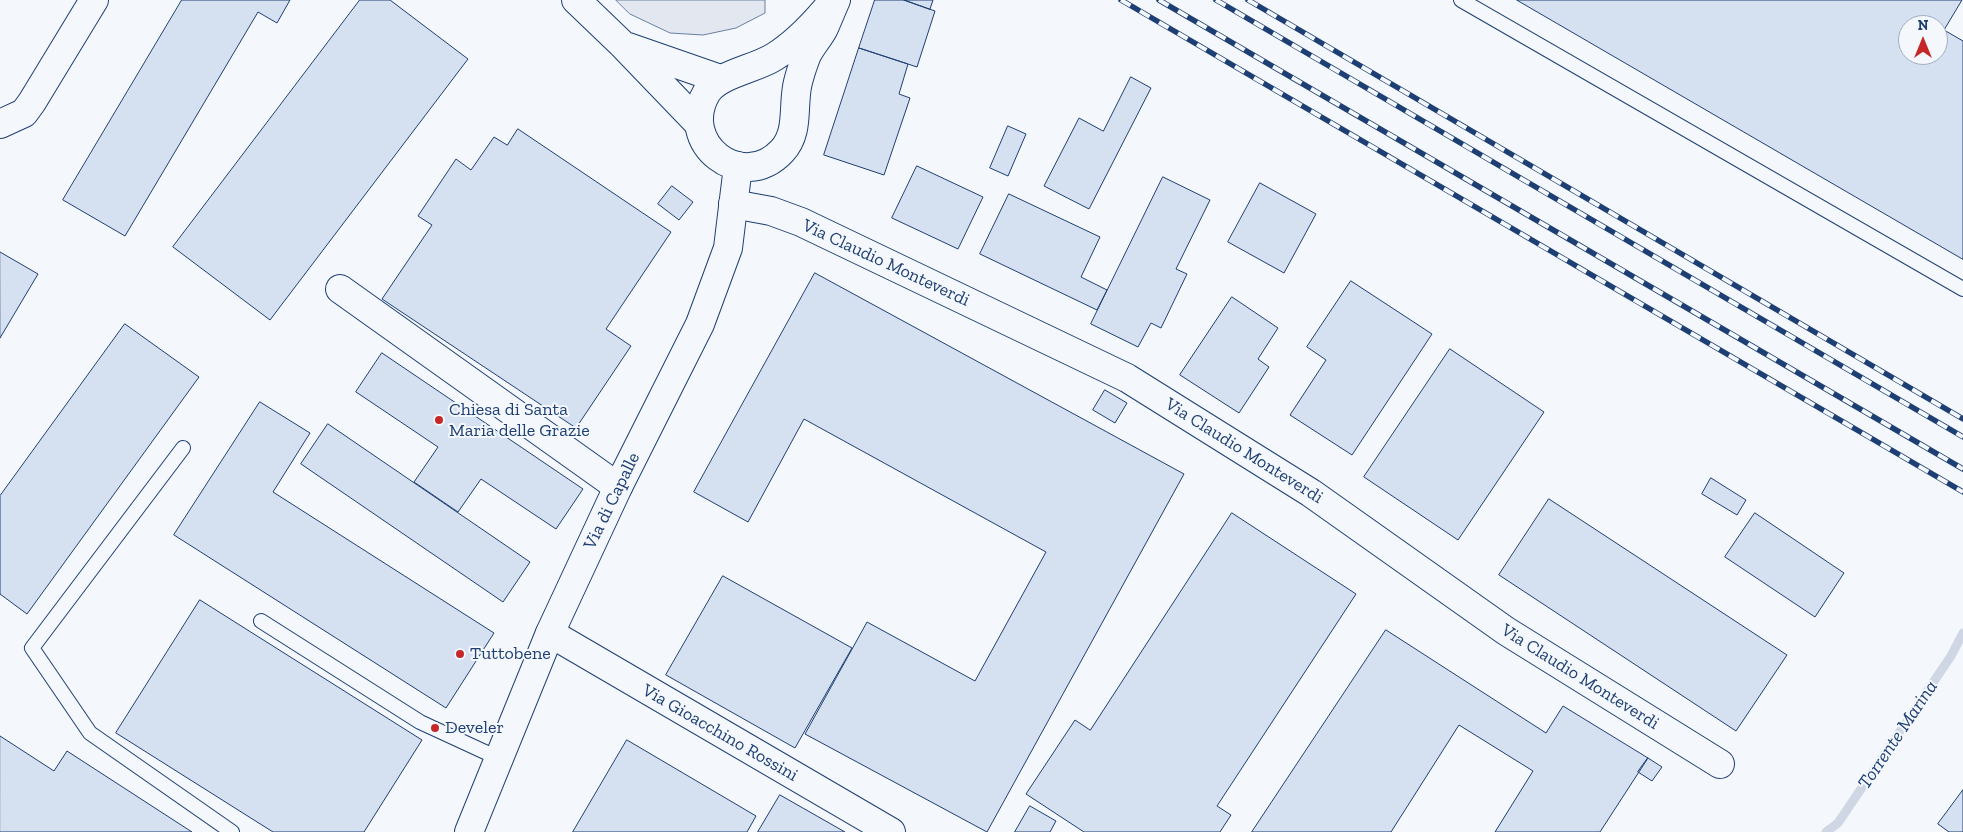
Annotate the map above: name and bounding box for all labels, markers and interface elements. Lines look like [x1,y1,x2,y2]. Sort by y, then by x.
north arrow [1898,15,1948,65]
text: N [1918,17,1928,34]
street label: Via Claudio Monteverdi [799,215,973,311]
street label: Via Claudio Monteverdi [1161,394,1327,508]
place label: Chiesa di Santa Maria delle Grazie [449,399,590,442]
marker: Chiesa di Santa Maria delle Grazie [433,414,445,426]
street label: Via di Capalle [579,449,645,553]
street label: Via Claudio Monteverdi [1497,620,1663,734]
place label: Tuttobene [470,643,551,665]
marker: Tuttobene [454,648,466,660]
water label: Torrente Marina [1853,676,1943,794]
street label: Via Gioacchino Rossini [638,680,802,786]
place label: Develer [445,717,504,739]
marker: Develer [429,722,441,734]

